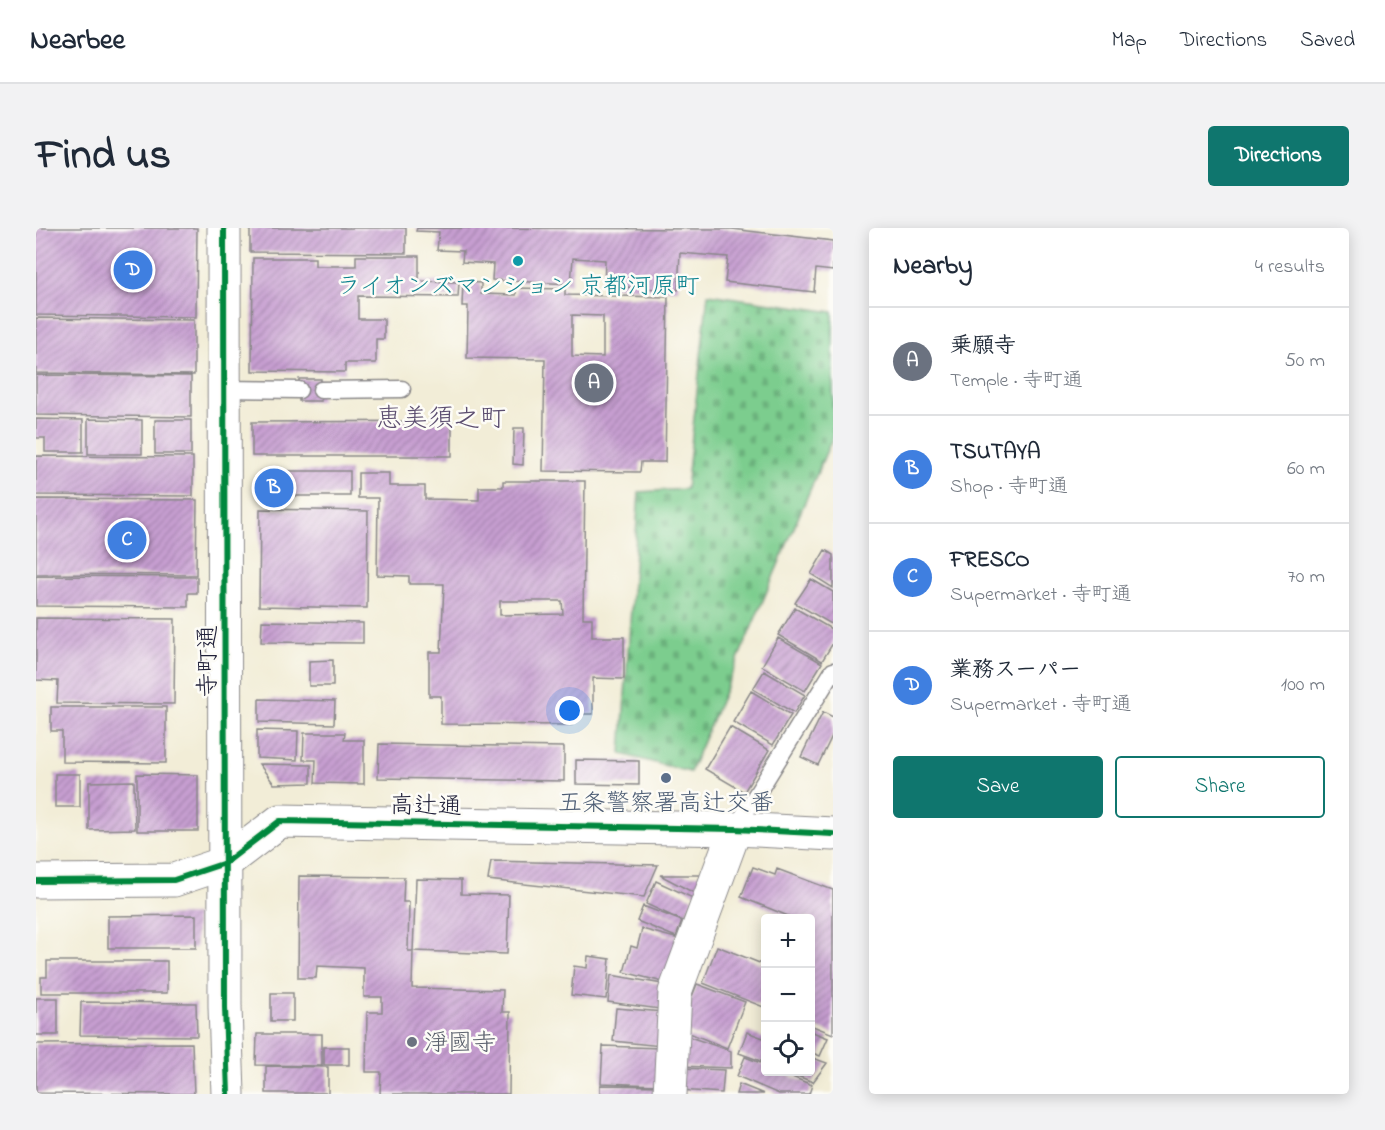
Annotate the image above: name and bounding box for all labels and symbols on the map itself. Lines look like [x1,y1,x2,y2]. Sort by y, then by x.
pin: D [114,248,152,292]
marker: ライオンズマンション 京都河原町 [511,254,525,268]
place label: ライオンズマンション 京都河原町 [336,270,700,305]
pin: A [574,360,614,406]
district label: 恵美須之町 [376,401,506,439]
pin: B [254,466,294,510]
pin: C [108,518,146,562]
street label: 寺町通 [192,625,227,697]
your location [555,696,584,725]
marker: 五条警察署高辻交番 [659,771,673,785]
place label: 五条警察署高辻交番 [558,787,774,822]
street label: 高辻通 [390,789,462,826]
place label: 淨國寺 [424,1027,496,1062]
marker: 淨國寺 [405,1035,419,1049]

